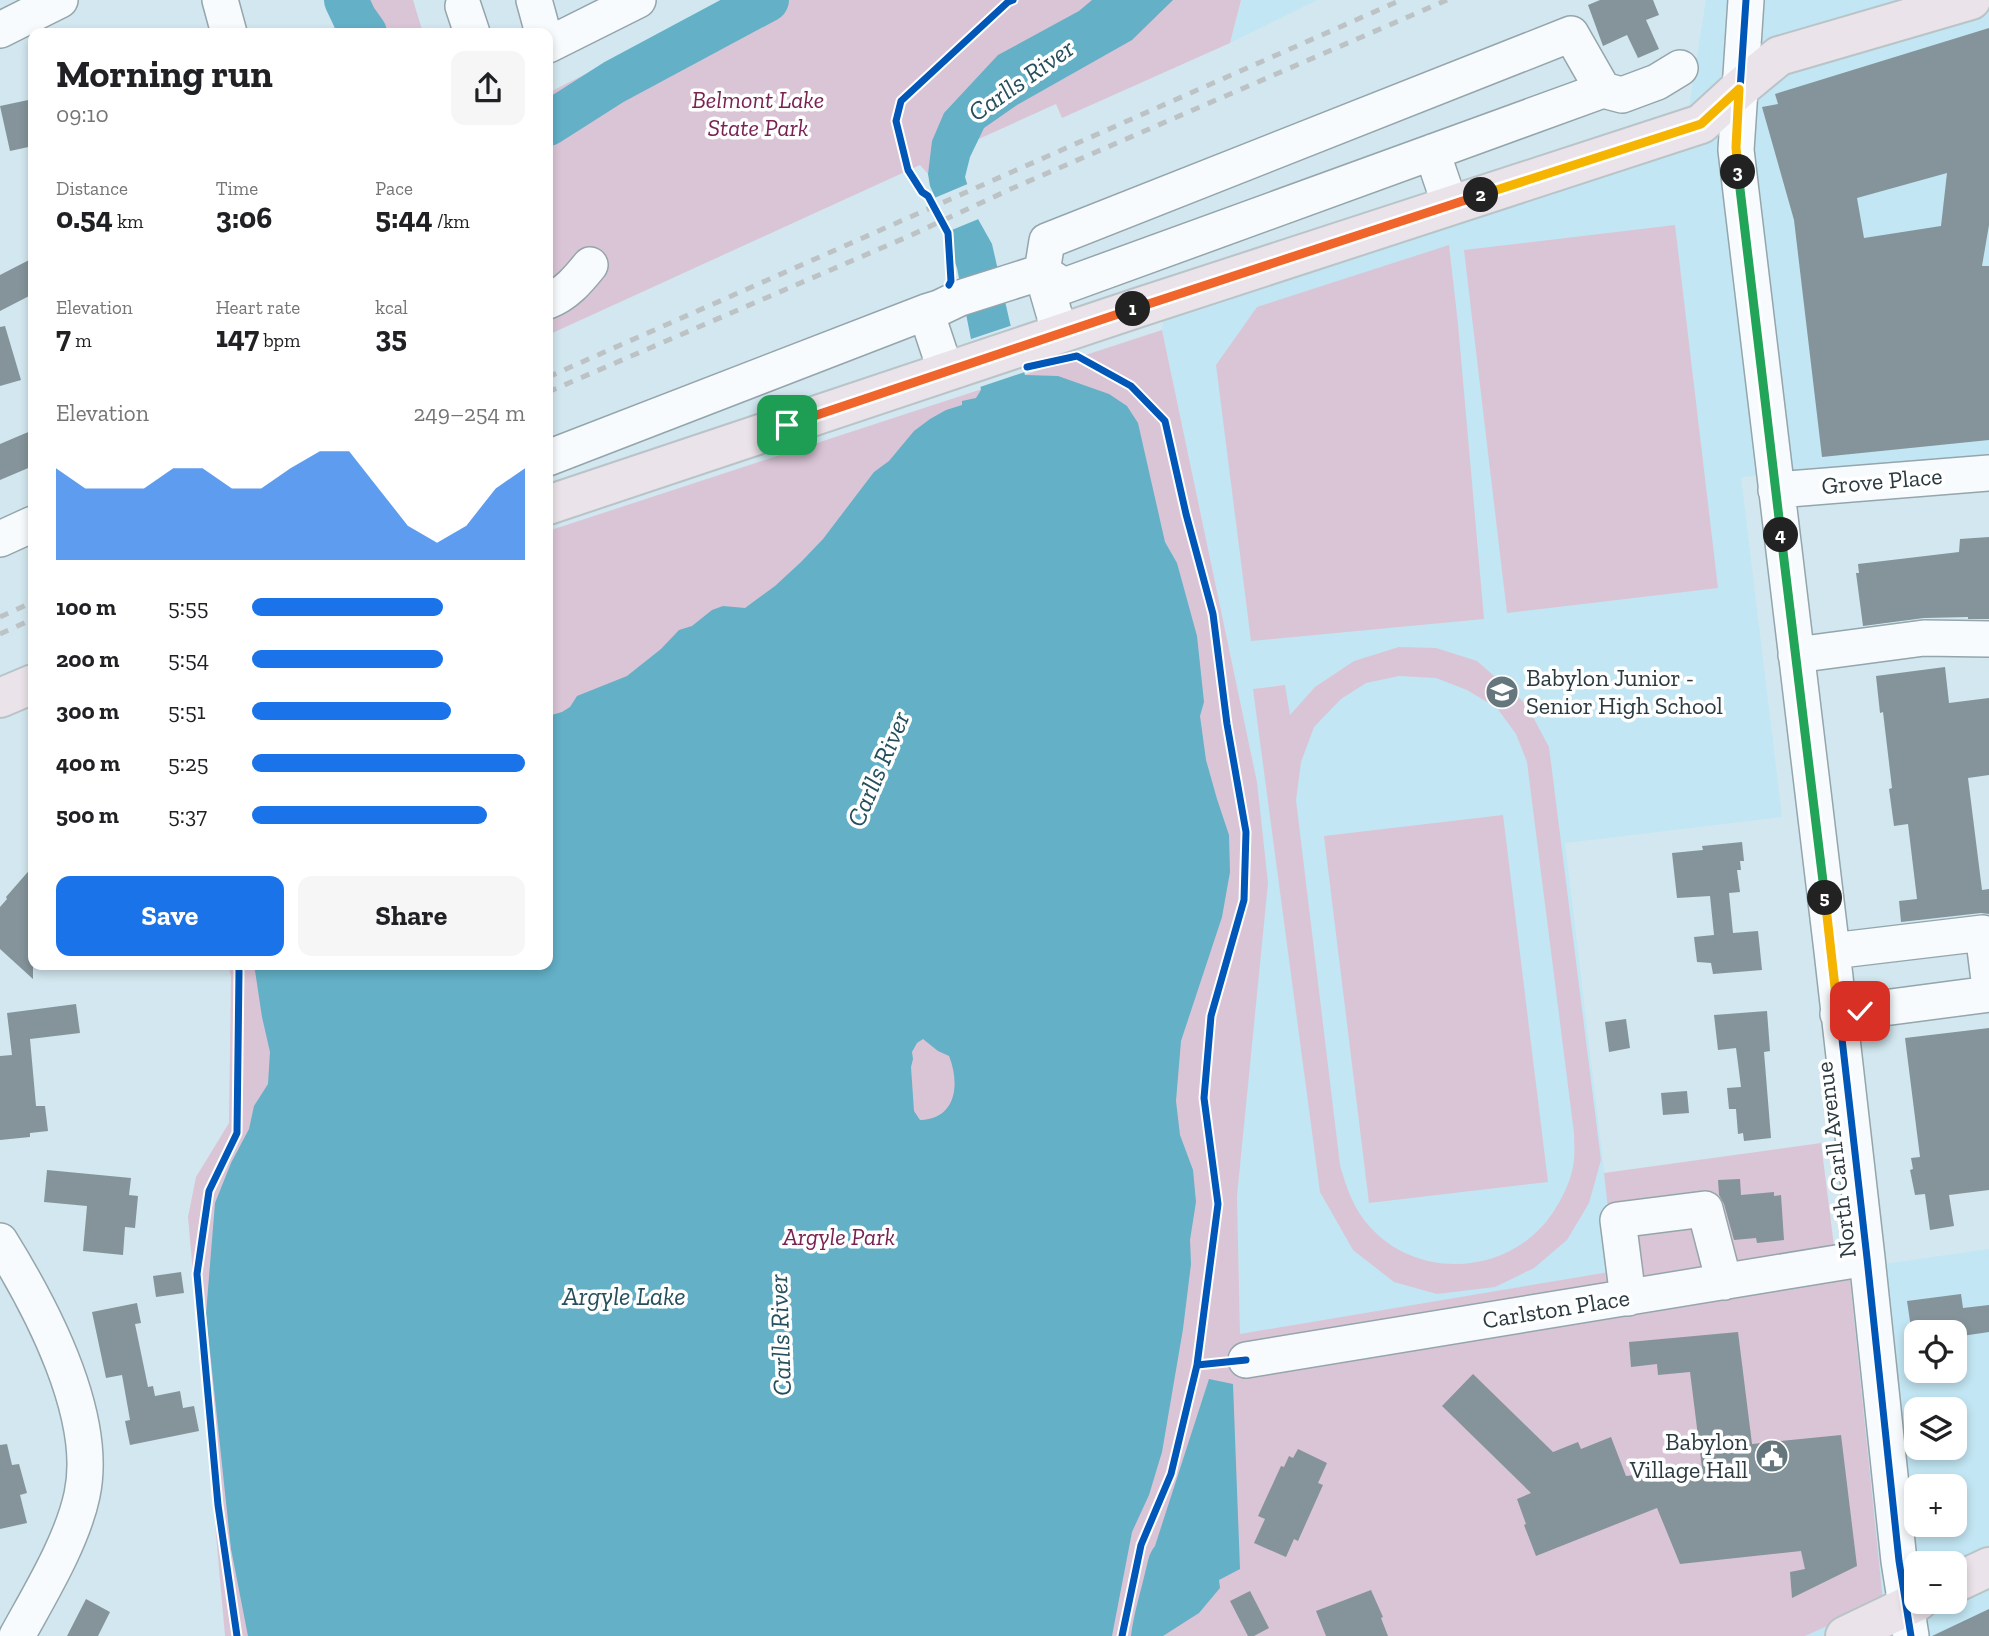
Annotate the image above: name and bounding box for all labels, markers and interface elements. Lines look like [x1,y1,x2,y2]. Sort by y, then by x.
water label: Carlls River [962,32,1080,128]
text: Morning run [56,51,273,97]
button: share [451,51,525,125]
park label: Belmont Lake State Park [692,85,824,142]
text: 09:10 [56,100,109,128]
pin: 3 [1720,154,1756,190]
text: 3 [1732,160,1743,183]
text: Distance [56,177,128,200]
text: Time [216,177,258,200]
text: Pace [375,177,413,200]
pin: 2 [1464,178,1498,212]
text: 2 [1475,183,1486,206]
text: 0.54 [56,200,113,236]
text: 3:06 [216,200,272,236]
text: 5:44 [375,200,433,236]
text: km [113,210,143,233]
text: /km [433,210,470,233]
pin: 1 [1116,292,1150,326]
text: Elevation [56,296,133,319]
text: Heart rate [216,296,300,319]
text: kcal [375,296,408,319]
text: 1 [1129,297,1136,320]
text: 7 [56,319,71,355]
text: 147 [216,319,259,355]
text: 35 [375,319,407,355]
text: m [71,329,92,352]
text: bpm [259,329,300,352]
pin [757,395,817,455]
text: Elevation [56,399,149,427]
text: 249–254 m [413,399,525,427]
icon: arrive [768,406,806,444]
street label: Grove Place [1820,461,1944,500]
pin: 4 [1764,518,1798,552]
text: 4 [1775,523,1786,546]
text: 100 m [56,593,116,621]
text: 5:55 [168,593,208,621]
text: 200 m [56,645,119,673]
text: 5:54 [168,645,209,673]
place label: Babylon Junior - Senior High School [1526,663,1723,720]
school or university icon: Babylon Junior - Senior High School [1483,673,1521,711]
text: 300 m [56,697,119,725]
text: 5:51 [168,697,206,725]
water label: Carlls River [839,707,917,831]
text: 400 m [56,749,120,777]
text: 5:25 [168,749,209,777]
text: 500 m [56,801,119,829]
text: 5:37 [168,801,207,829]
button: Save [56,876,284,956]
button: Share [298,876,525,956]
pin: 5 [1808,880,1842,916]
text: 5 [1820,886,1829,909]
pin [1830,981,1890,1041]
icon: check [1841,992,1879,1030]
street label: North Carll Avenue [1809,1060,1862,1260]
park label: Argyle Park [782,1222,895,1251]
water label: Carlls River [762,1273,798,1396]
water label: Argyle Lake [561,1280,686,1312]
street label: Carlston Place [1480,1283,1632,1334]
map controls [1904,1320,1967,1614]
button: locate [1904,1320,1967,1383]
button: layers [1904,1397,1967,1460]
place label: Babylon Village Hall [1629,1427,1748,1484]
public building icon: Babylon Village Hall [1753,1437,1791,1475]
button: + [1904,1474,1967,1537]
button: − [1904,1551,1967,1614]

